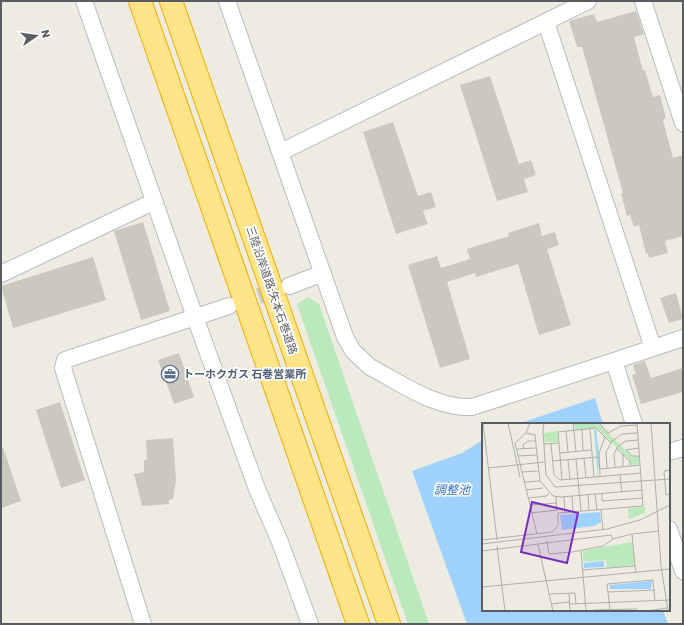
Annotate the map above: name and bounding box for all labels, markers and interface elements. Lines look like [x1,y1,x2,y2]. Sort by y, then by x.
north arrow [16,16,56,56]
text: N [38,29,52,39]
street label: 三陸沿岸道路;矢本石巻道路 [243,224,300,356]
office icon: トーホクガス 石巻営業所 [160,364,180,384]
place label: トーホクガス 石巻営業所 [183,368,306,381]
inset map [482,423,670,611]
water label: 調整池 [434,483,471,497]

